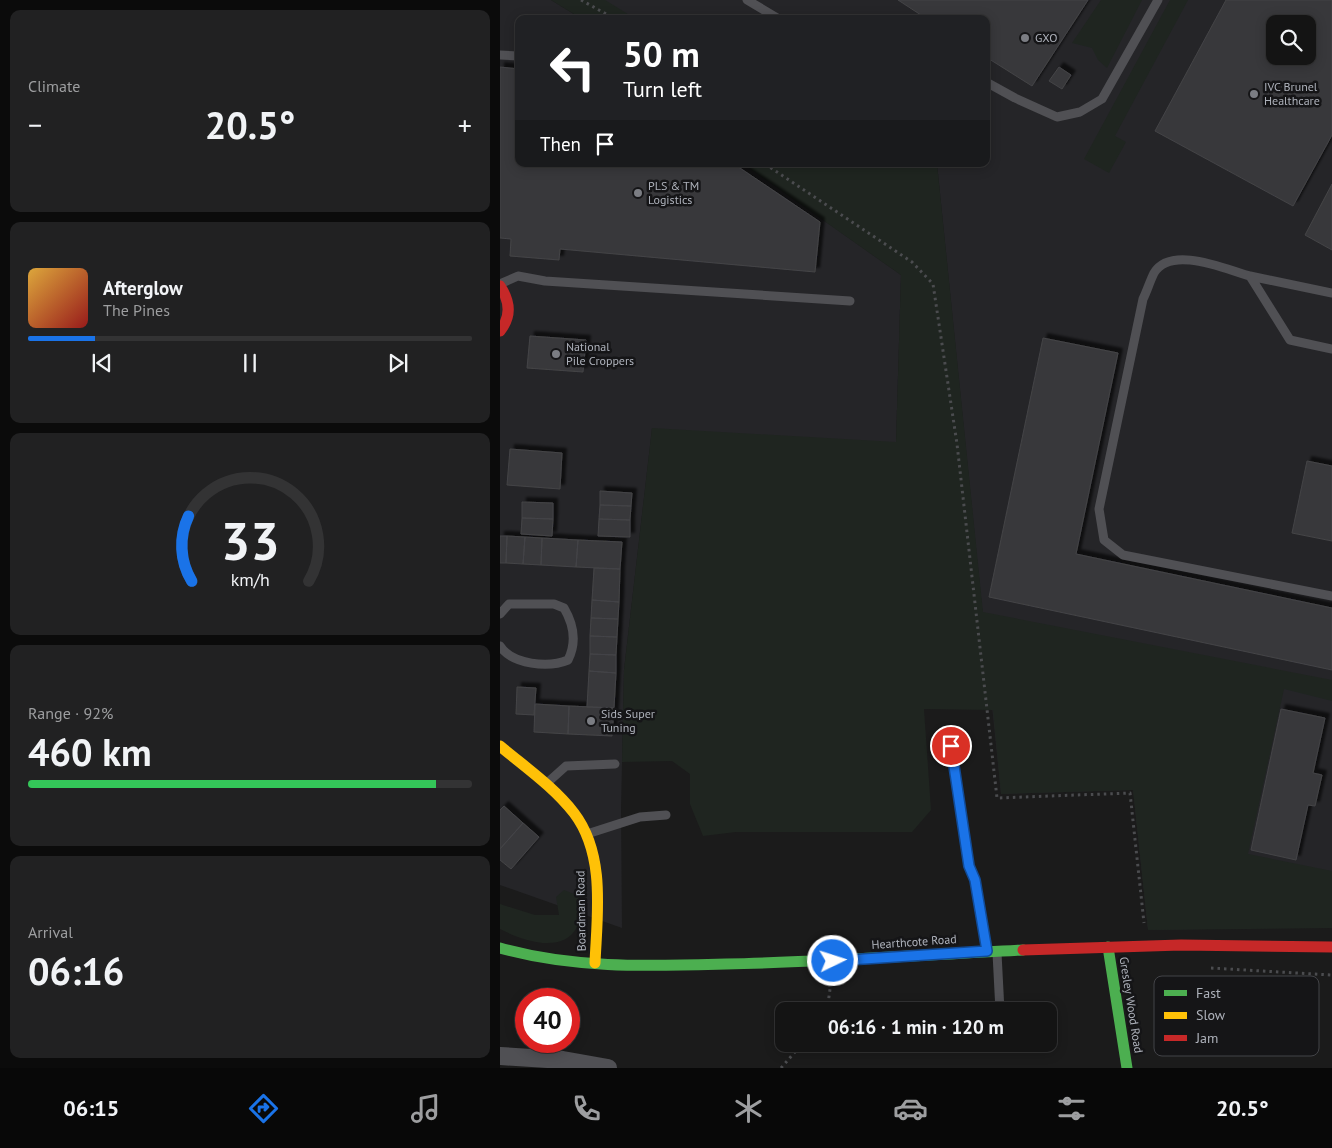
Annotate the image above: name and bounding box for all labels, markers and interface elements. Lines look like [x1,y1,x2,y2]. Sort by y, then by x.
map controls [1266,15,1316,65]
button: search [1266,15,1316,65]
place label: GXO [1035,30,1057,45]
text: 50 m [623,31,700,77]
marker: GXO [1019,32,1031,44]
icon: left [540,35,605,100]
text: Turn left [623,75,702,103]
text: Climate [28,76,80,96]
place label: IVC Brunel Healthcare [1264,79,1320,108]
marker: IVC Brunel Healthcare [1248,88,1260,100]
text: 20.5° [205,100,295,149]
text: − [28,106,42,143]
text: + [458,106,472,143]
icon: arrive [591,130,619,158]
text: Then [540,132,581,156]
place label: PLS & TM Logistics [648,178,699,207]
marker: PLS & TM Logistics [632,187,644,199]
text: Afterglow [103,276,183,300]
text: The Pines [103,300,170,320]
place label: National Pile Croppers [566,339,634,368]
marker: National Pile Croppers [550,348,562,360]
icon: previous [88,349,116,377]
icon: pause [236,349,264,377]
icon: next [384,349,412,377]
text: 33 [221,507,279,574]
text: km/h [230,568,270,591]
text: Range · 92% [28,703,113,723]
place label: Sids Super Tuning [601,706,655,735]
marker: Sids Super Tuning [585,715,597,727]
pin [930,725,972,767]
text: 460 km [28,727,152,776]
icon: arrive [937,732,965,760]
street label: Boardman Road [572,870,589,952]
text: Arrival [28,922,73,942]
street label: Hearthcote Road [871,931,957,952]
position arrow [806,934,858,986]
text: 06:16 [28,946,124,995]
street label: Gresley Wood Road [1116,956,1147,1054]
legend [1154,976,1319,1056]
text: Fast [1196,984,1221,1002]
speed limit sign: 40 [515,988,580,1053]
text: Slow [1196,1006,1226,1024]
text: 06:16 · 1 min · 120 m [828,1015,1004,1039]
text: Jam [1195,1029,1218,1047]
icon: directions [246,1091,281,1126]
icon: music [408,1091,443,1126]
icon: phone [569,1091,604,1126]
icon: climate [731,1091,766,1126]
icon: car [893,1091,928,1126]
icon: filters [1054,1091,1089,1126]
text: 06:15 [63,1094,119,1122]
text: 20.5° [1216,1094,1269,1122]

